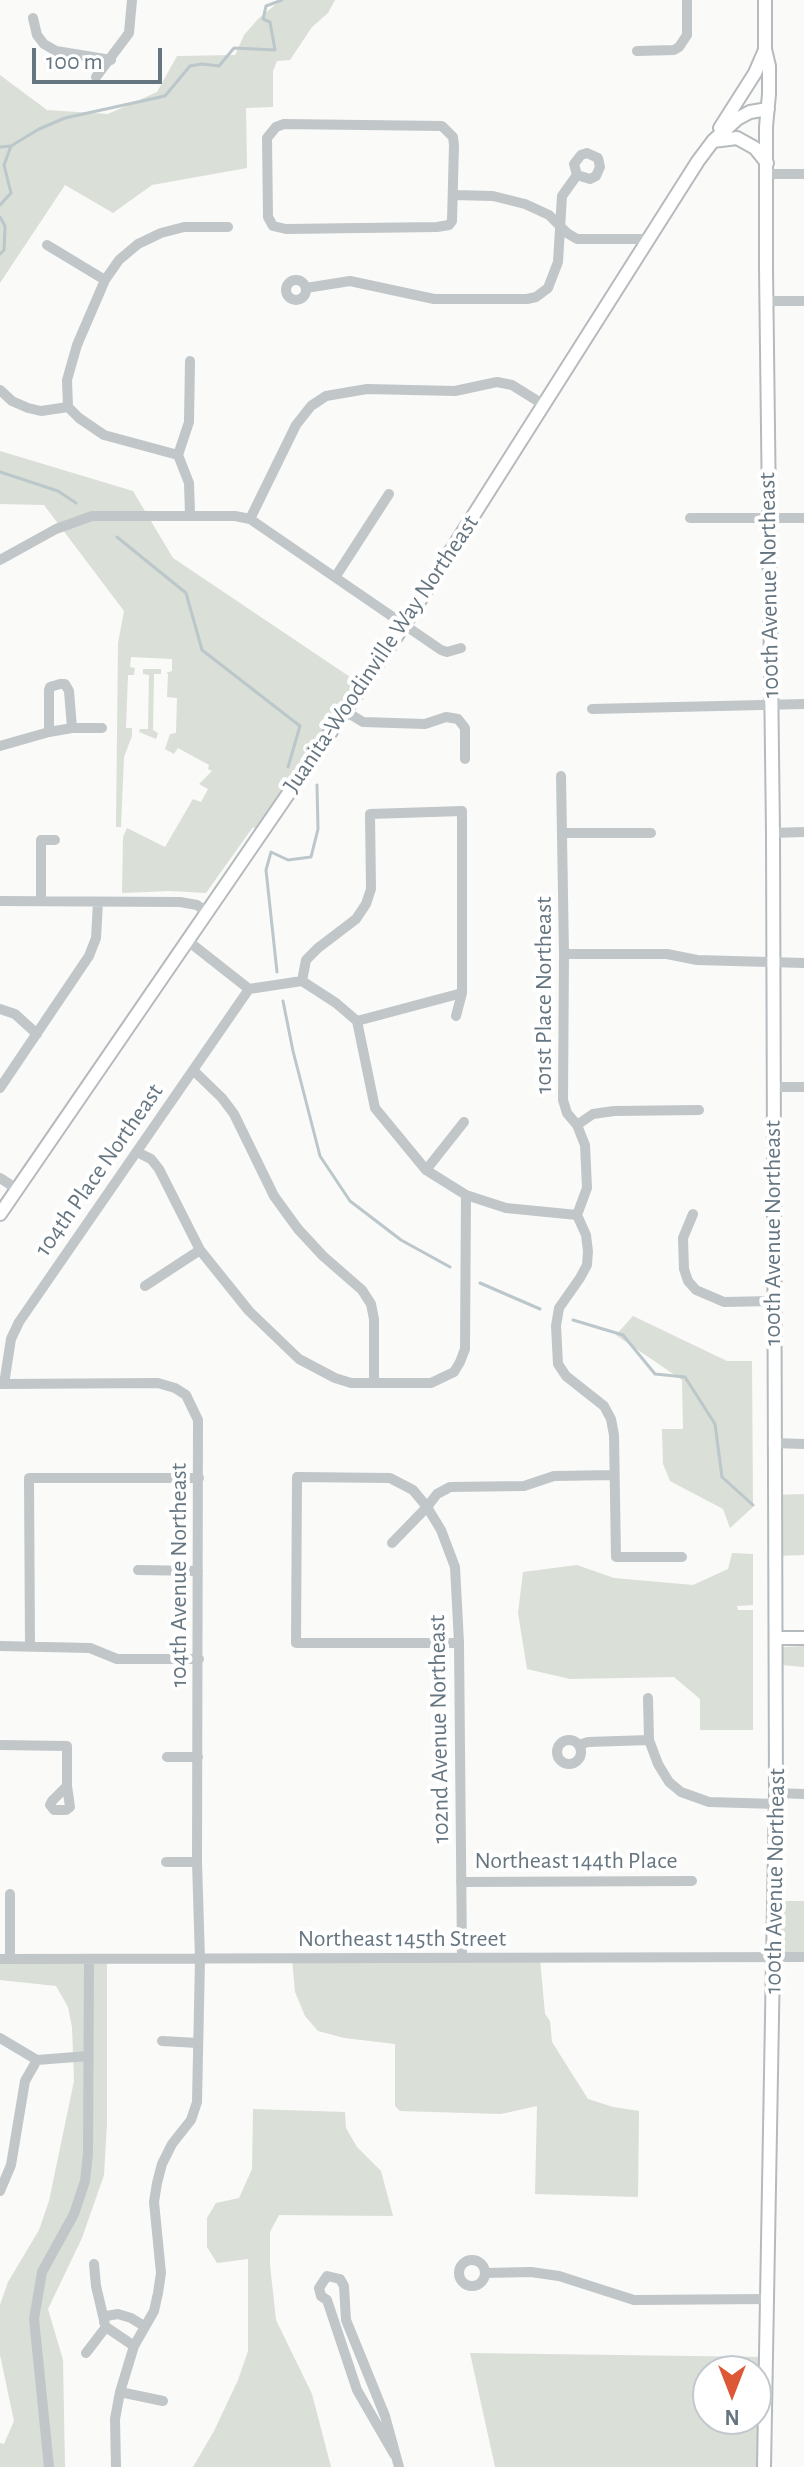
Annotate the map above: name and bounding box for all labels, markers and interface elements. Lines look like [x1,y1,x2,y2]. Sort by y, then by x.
scale bar [36,32,166,82]
text: 100 m [46,50,103,74]
street label: 100th Avenue Northeast [753,472,785,698]
street label: Juanita-Woodinville Way Northeast [277,510,485,798]
street label: 101st Place Northeast [530,896,558,1094]
street label: 104th Place Northeast [29,1078,169,1262]
street label: 100th Avenue Northeast [759,1120,787,1346]
street label: 104th Avenue Northeast [165,1463,193,1687]
street label: 102nd Avenue Northeast [423,1614,455,1844]
street label: 100th Avenue Northeast [759,1768,791,1994]
street label: Northeast 144th Place [474,1847,678,1875]
street label: Northeast 145th Street [298,1925,506,1953]
north arrow [692,2355,772,2435]
text: N [724,2406,740,2428]

